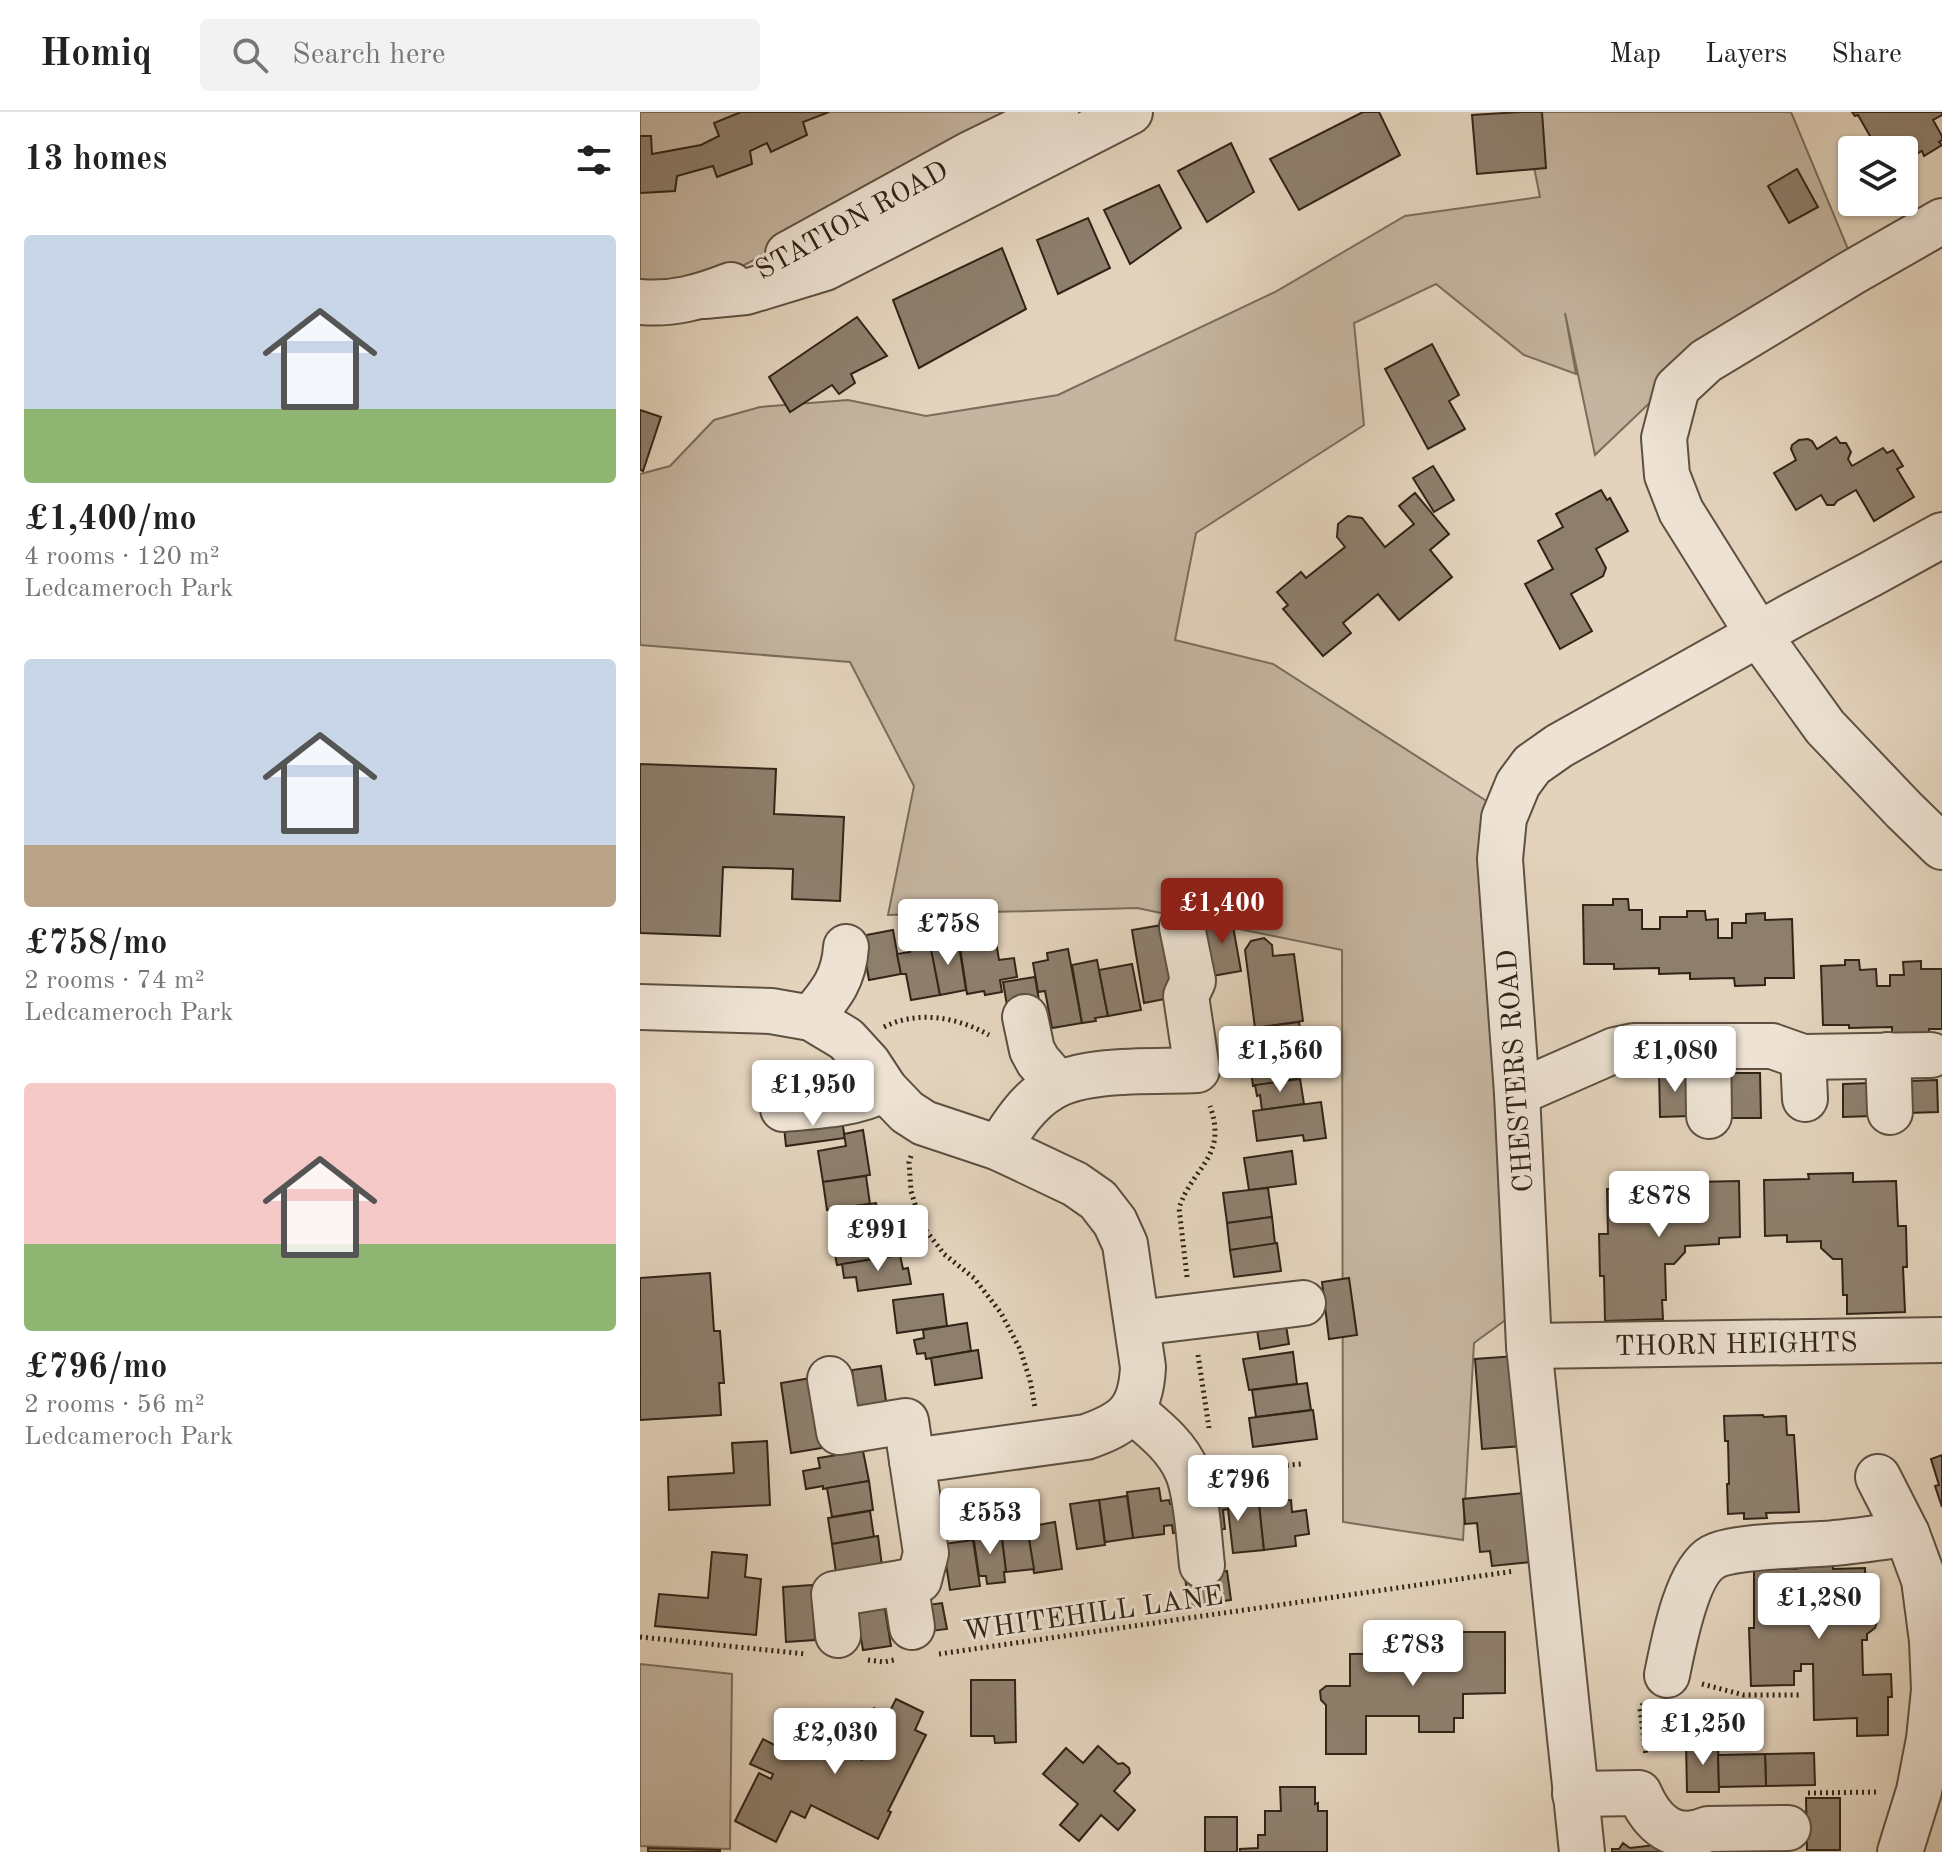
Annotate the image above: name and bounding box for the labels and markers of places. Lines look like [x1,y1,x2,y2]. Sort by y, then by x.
pin: £1,400 [1157,878,1287,946]
pin: £758 [901,899,995,967]
pin: £1,560 [1215,1026,1345,1094]
pin: £1,080 [1610,1026,1740,1094]
pin: £1,950 [748,1060,878,1128]
pin: £878 [1612,1171,1706,1239]
pin: £991 [831,1205,925,1273]
pin: £796 [1191,1455,1285,1523]
pin: £553 [943,1488,1037,1556]
pin: £1,280 [1754,1573,1884,1641]
pin: £783 [1366,1620,1460,1688]
pin: £1,250 [1638,1699,1768,1767]
pin: £2,030 [770,1708,900,1776]

